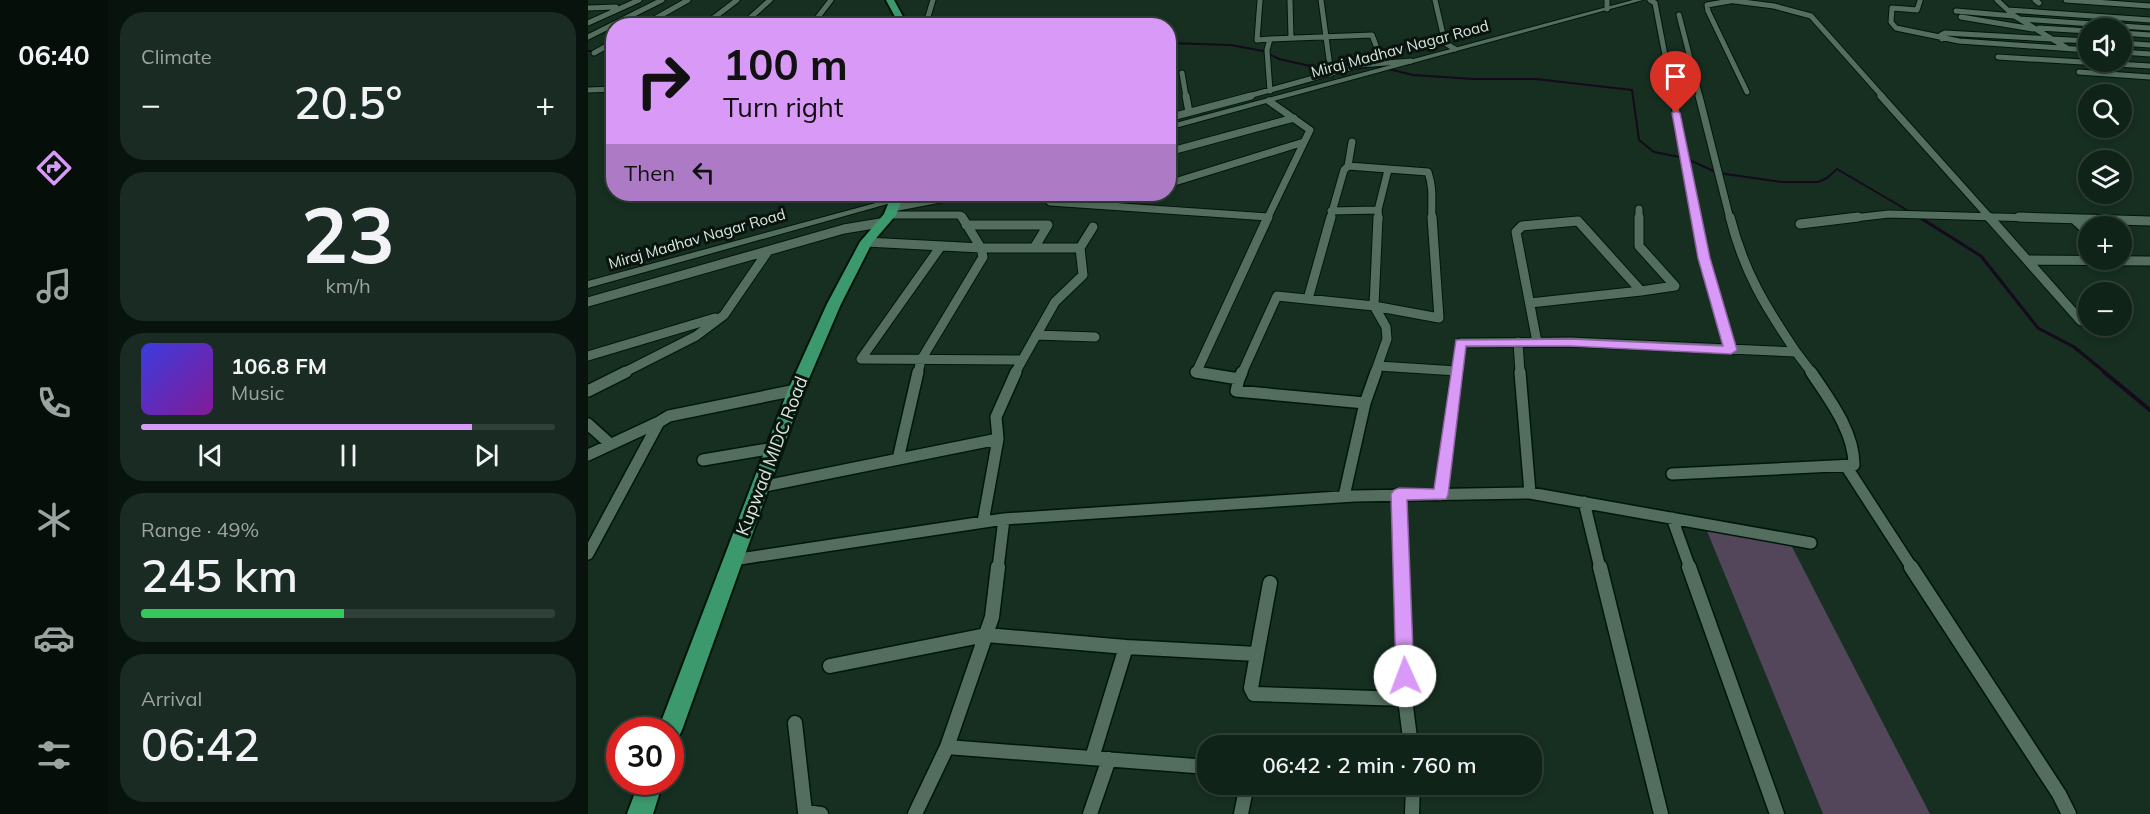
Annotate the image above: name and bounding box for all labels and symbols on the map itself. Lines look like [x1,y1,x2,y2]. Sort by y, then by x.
street label: Miraj Madhav Nagar Road [1309,16,1491,81]
pin [1650,51,1701,113]
street label: Miraj Madhav Nagar Road [606,204,788,273]
street label: Kupwad MIDC Road [731,373,813,539]
position arrow [1373,644,1437,708]
speed limit sign: 30 [606,717,684,795]

